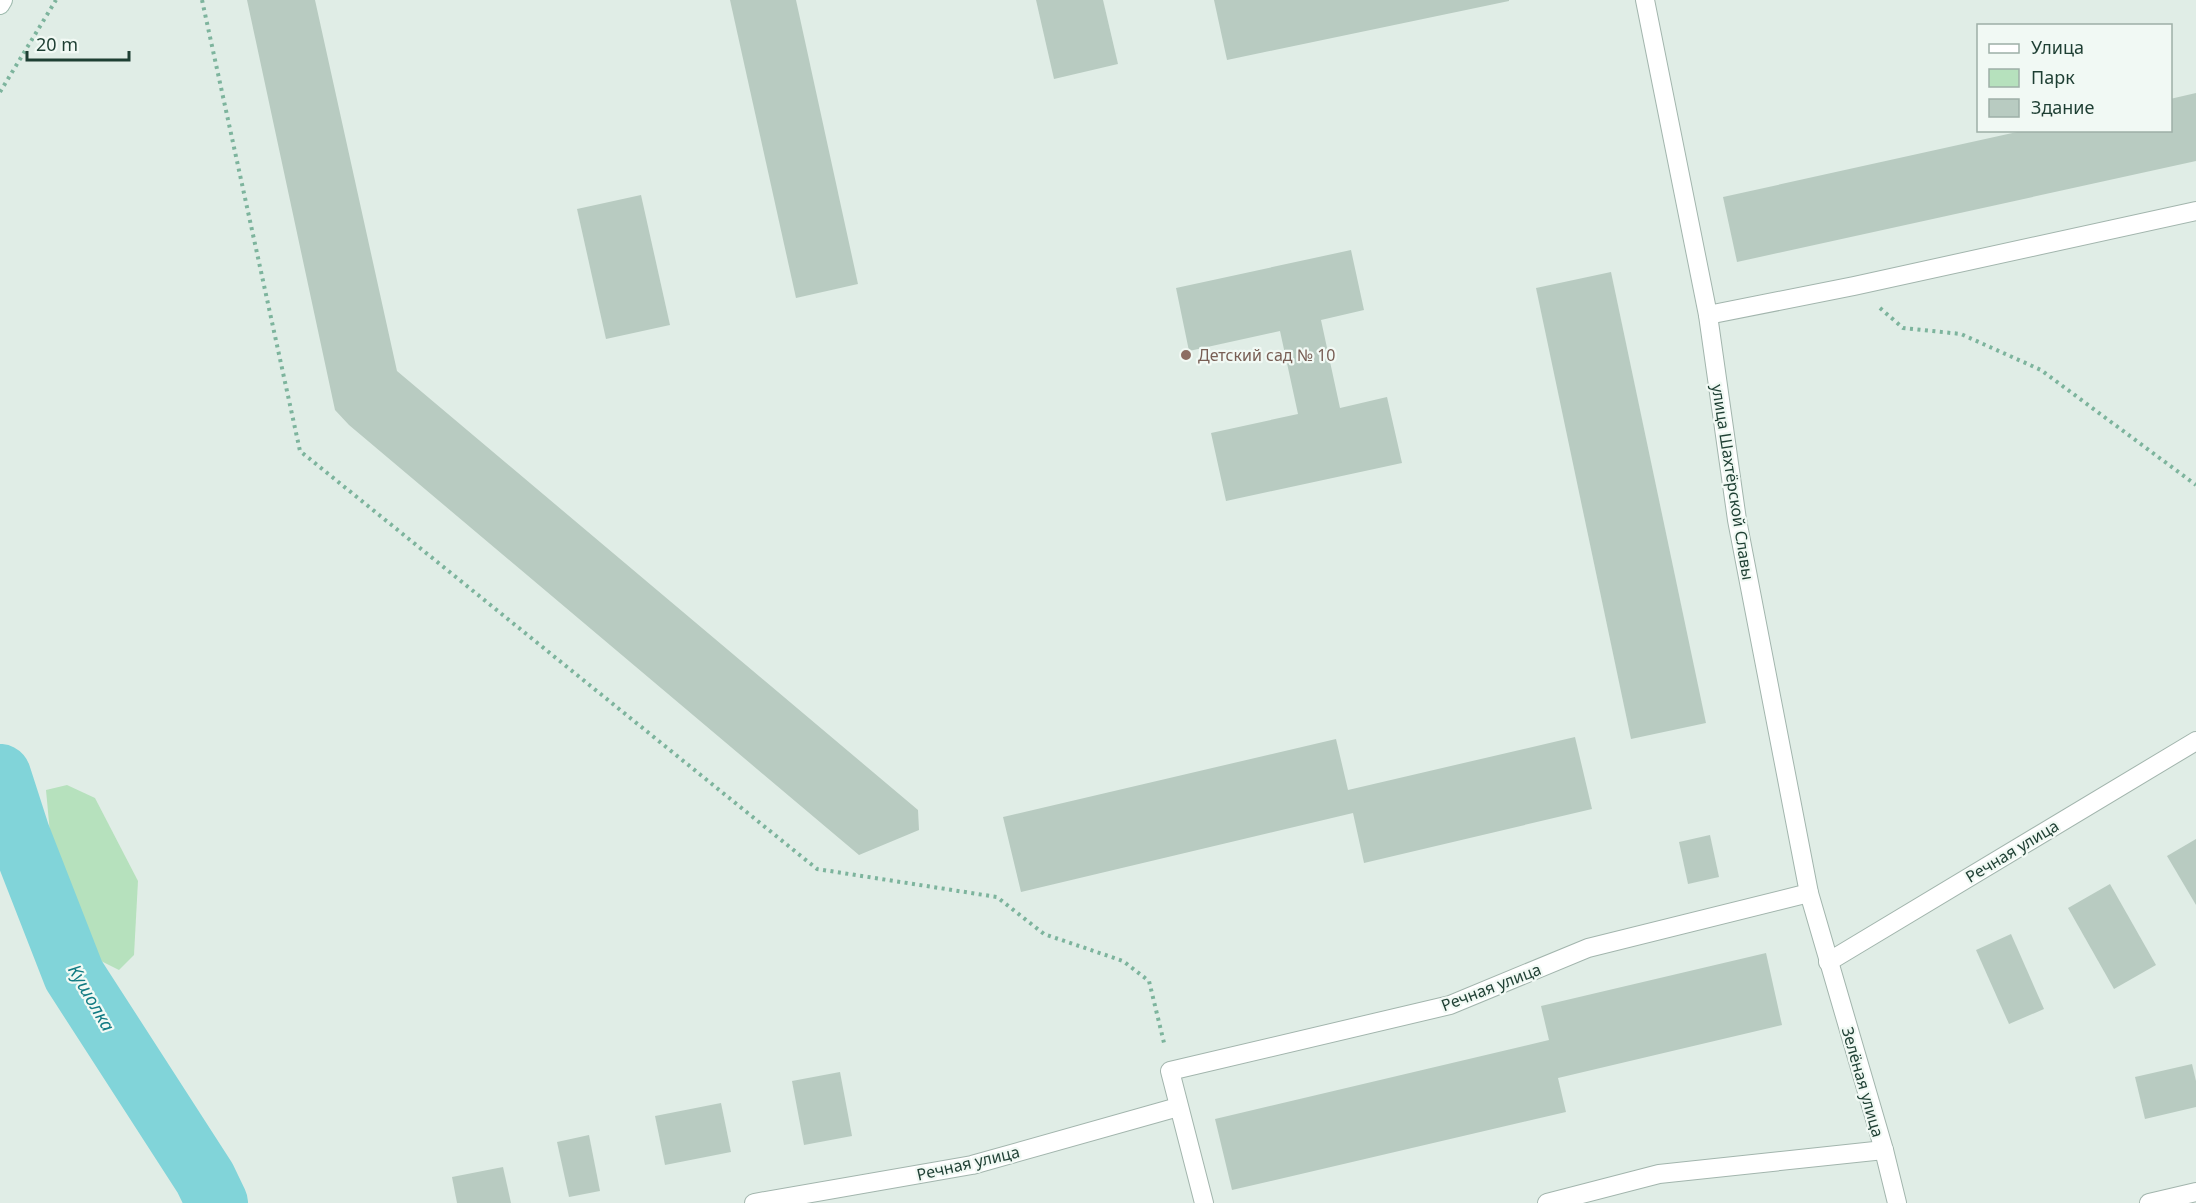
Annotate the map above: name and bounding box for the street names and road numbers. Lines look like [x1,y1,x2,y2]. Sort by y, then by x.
street label: улица Шахтёрской Славы [1707,382,1759,582]
street label: Речная улица [1961,815,2063,887]
street label: Речная улица [1438,958,1544,1016]
street label: Зелёная улица [1837,1024,1889,1140]
street label: Речная улица [914,1140,1022,1186]

